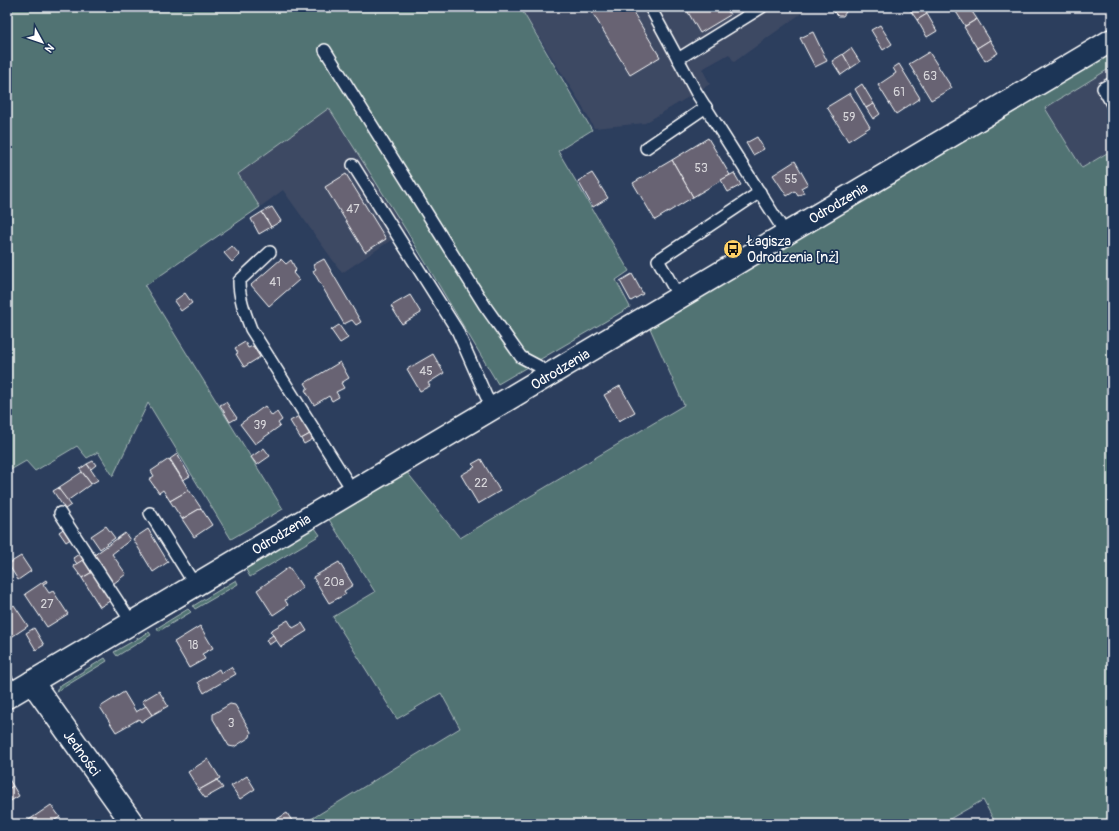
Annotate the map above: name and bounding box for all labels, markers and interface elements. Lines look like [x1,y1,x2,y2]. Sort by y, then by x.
north arrow [22,22,62,62]
text: N [42,41,57,56]
house number: 63 [923,69,937,84]
house number: 61 [893,85,905,100]
house number: 59 [843,110,855,125]
house number: 53 [694,161,708,176]
house number: 55 [784,172,798,187]
street label: Odrodzenia [806,179,871,228]
house number: 47 [346,202,360,217]
place label: Łagisza Odrodzenia [nż] [746,233,840,266]
bus stop icon: Łagisza Odrodzenia [nż] [722,238,744,260]
house number: 41 [269,275,281,290]
street label: Odrodzenia [528,345,593,394]
house number: 45 [419,364,433,379]
house number: 39 [254,418,266,433]
house number: 22 [474,476,488,491]
street label: Odrodzenia [249,510,314,559]
house number: 20a [324,575,345,590]
house number: 27 [40,597,54,612]
house number: 18 [188,638,198,653]
house number: 3 [228,716,235,731]
street label: Jedności [59,727,104,780]

